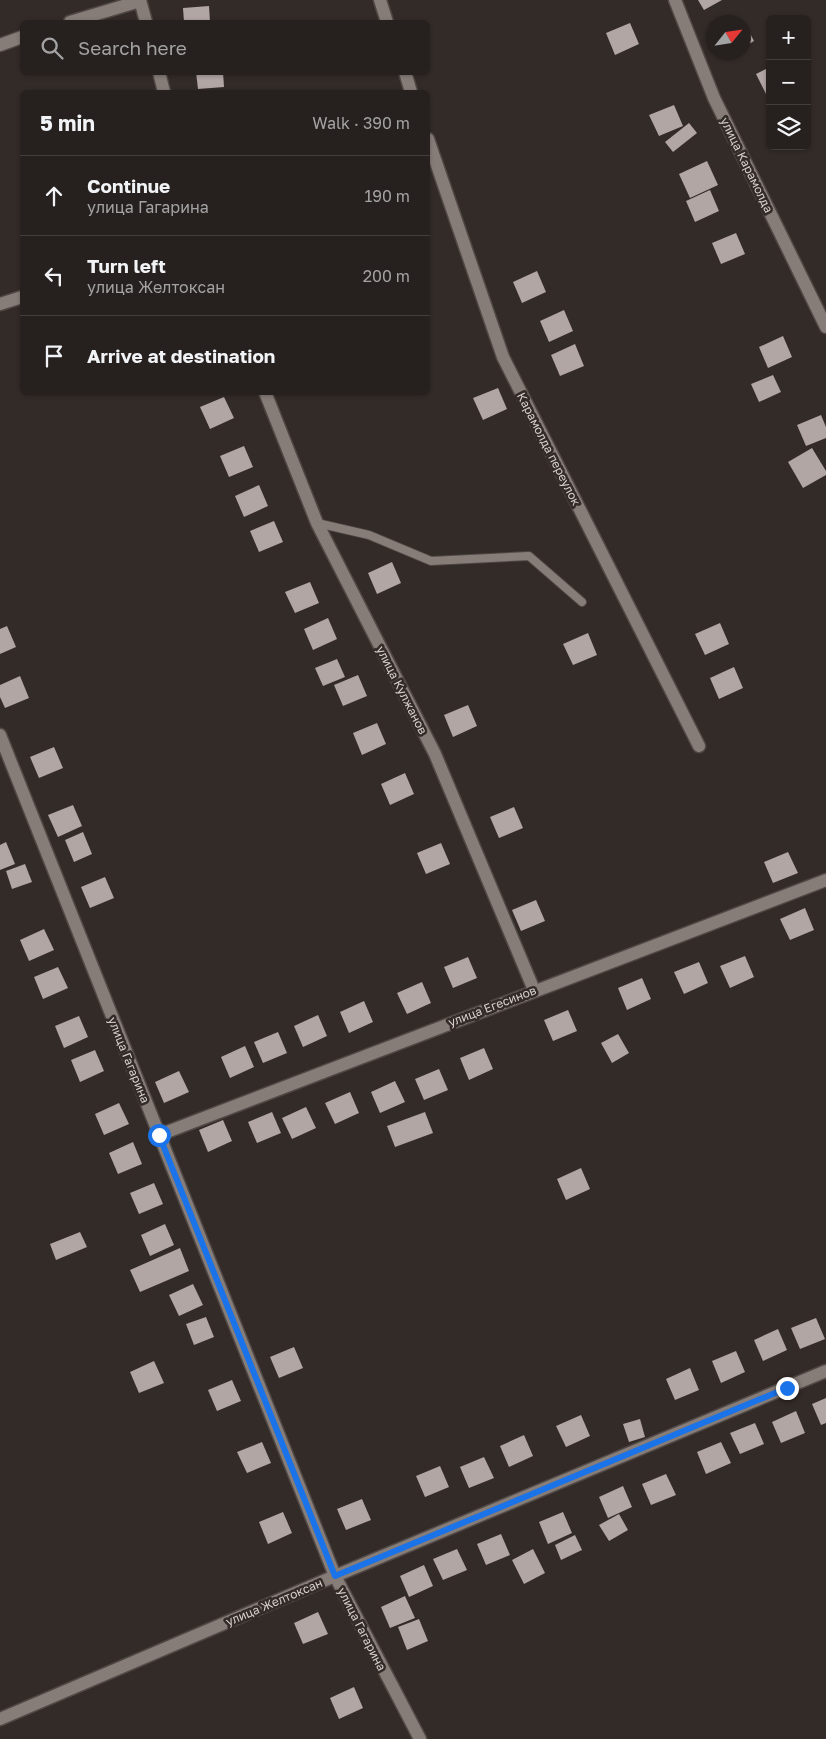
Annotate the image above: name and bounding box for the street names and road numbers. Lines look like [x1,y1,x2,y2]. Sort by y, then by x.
street label: улица Карамолда [717,115,777,215]
street label: Карамолда переулок [514,390,584,508]
street label: улица Кулжанов [373,643,431,737]
street label: улица Егесинов [446,982,538,1030]
street label: улица Гагарина [105,1015,153,1105]
street label: улица Желтоксан [223,1575,325,1629]
street label: улица Гагарина [335,1585,389,1673]

